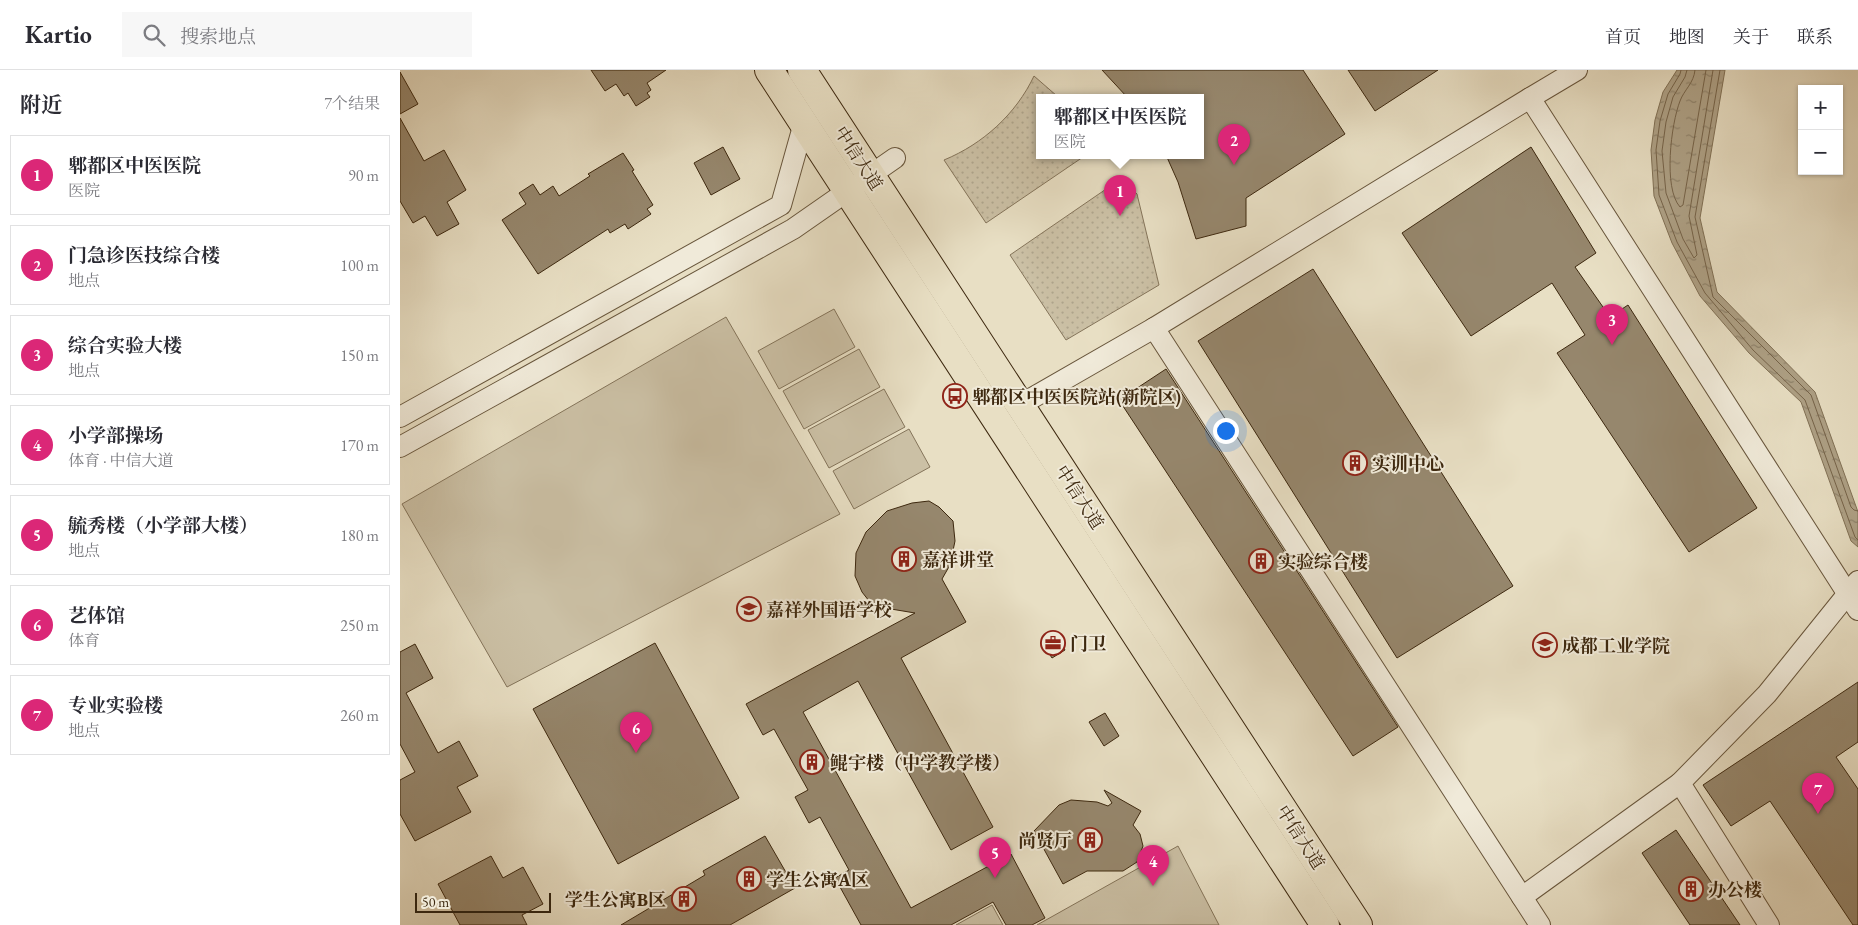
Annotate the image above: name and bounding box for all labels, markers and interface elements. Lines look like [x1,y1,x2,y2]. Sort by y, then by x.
search box [122,12,472,57]
text: Kartio [25,19,92,50]
icon: search [140,21,168,49]
text: 搜索地点 [180,24,256,49]
text: 首页 [1605,25,1641,48]
text: 地图 [1669,25,1705,48]
text: 关于 [1733,25,1769,48]
text: 联系 [1797,25,1833,48]
map controls [1798,85,1843,175]
button: + [1798,85,1843,130]
text: 附近 [20,91,62,118]
text: 7个结果 [324,93,380,114]
popup [1036,94,1204,159]
text: 郫都区中医医院 [1053,104,1187,129]
street label: 中信大道 [830,122,888,194]
pin: 2 [1218,124,1250,165]
button: − [1798,130,1843,175]
text: 医院 [1053,131,1086,152]
text: 郫都区中医医院 [68,153,201,178]
text: 1 [33,165,41,186]
text: 90 m [348,165,379,186]
pin: 1 [1104,175,1136,216]
text: 医院 [68,180,100,201]
text: 门急诊医技综合楼 [68,243,220,268]
text: 2 [33,255,41,276]
text: 100 m [340,255,379,276]
text: 地点 [68,270,100,291]
pin: 3 [1596,304,1628,345]
text: 综合实验大楼 [68,333,182,358]
text: 3 [33,345,41,366]
text: 150 m [340,345,379,366]
text: 地点 [68,360,100,381]
bus stop icon: 郫都区中医医院站(新院区) [942,383,968,409]
place label: 郫都区中医医院站(新院区) [972,385,1181,408]
your location [1213,418,1239,444]
text: 小学部操场 [68,423,163,448]
text: 4 [33,435,41,456]
text: 170 m [340,435,379,456]
text: 体育 · 中信大道 [68,450,174,471]
building icon: 实训中心 [1342,450,1368,476]
place label: 实训中心 [1372,452,1444,475]
street label: 中信大道 [1051,461,1109,533]
text: 毓秀楼（小学部大楼） [68,513,258,538]
text: 5 [33,525,41,546]
text: 180 m [340,525,379,546]
text: 地点 [68,540,100,561]
building icon: 嘉祥讲堂 [891,546,917,572]
place label: 嘉祥讲堂 [922,548,994,571]
building icon: 实验综合楼 [1248,548,1274,574]
place label: 实验综合楼 [1278,550,1368,573]
school or university icon: 嘉祥外国语学校 [736,596,762,622]
place label: 嘉祥外国语学校 [766,598,892,621]
text: 艺体馆 [68,603,125,628]
text: 6 [33,615,41,636]
text: 250 m [340,615,379,636]
text: 体育 [68,630,100,651]
office icon: 门卫 [1040,630,1066,656]
place label: 门卫 [1070,632,1106,655]
school or university icon: 成都工业学院 [1532,632,1558,658]
place label: 成都工业学院 [1562,634,1670,657]
text: 专业实验楼 [68,693,163,718]
text: 7 [33,705,41,726]
text: 260 m [340,705,379,726]
pin: 6 [620,712,652,753]
text: 地点 [68,720,100,741]
building icon: 鲲宇楼（中学教学楼） [799,749,825,775]
place label: 鲲宇楼（中学教学楼） [830,751,1010,774]
pin: 7 [1802,773,1834,814]
street label: 中信大道 [1272,801,1330,873]
building icon: 尚贤厅 [1077,827,1103,853]
place label: 尚贤厅 [1018,829,1072,852]
pin: 5 [979,837,1011,878]
pin: 4 [1137,845,1169,886]
building icon: 学生公寓A区 [736,866,762,892]
place label: 学生公寓A区 [766,868,869,891]
building icon: 办公楼 [1678,876,1704,902]
place label: 办公楼 [1708,878,1762,901]
building icon: 学生公寓B区 [671,886,697,912]
place label: 学生公寓B区 [565,888,666,911]
scale bar [415,890,551,913]
text: 50 m [422,893,449,911]

